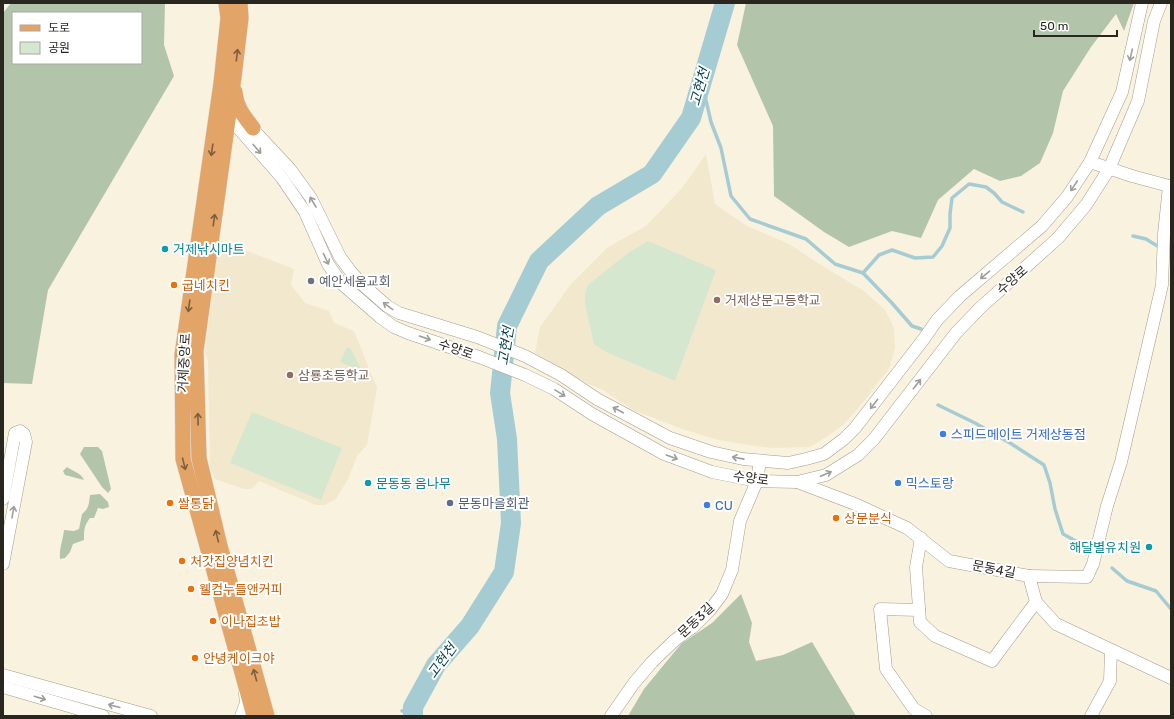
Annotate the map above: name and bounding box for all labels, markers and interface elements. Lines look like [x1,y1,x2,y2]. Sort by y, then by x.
legend [12,12,142,64]
scale bar [1034,12,1117,38]
text: 50 m [1040,19,1068,33]
text: 도로 [48,21,70,35]
text: 공원 [48,41,70,55]
one-way arrow [1126,48,1134,61]
one-way arrow [233,49,241,62]
water label: 고현천 [687,65,714,108]
one-way arrow [208,143,216,156]
one-way arrow [253,144,262,155]
one-way arrow [1070,180,1078,191]
one-way arrow [309,196,317,208]
one-way arrow [210,214,218,227]
place label: 거제낚시마트 [173,242,245,257]
marker: 거제낚시마트 [160,244,170,254]
one-way arrow [323,252,330,264]
street label: 수양로 [994,263,1030,297]
one-way arrow [980,270,991,279]
place label: 예안세움교회 [319,274,391,289]
marker: 예안세움교회 [306,276,316,286]
place label: 굽네치킨 [182,278,230,293]
marker: 굽네치킨 [169,280,179,290]
place label: 거제상문고등학교 [725,293,821,308]
marker: 거제상문고등학교 [712,295,722,305]
one-way arrow [185,299,193,312]
one-way arrow [382,302,393,310]
water label: 고현천 [495,324,518,366]
street label: 거제중앙로 [175,333,193,393]
one-way arrow [418,335,430,343]
street label: 수양로 [437,336,475,362]
place label: 삼룡초등학교 [298,368,370,383]
marker: 삼룡초등학교 [285,370,295,380]
one-way arrow [913,378,921,389]
one-way arrow [554,389,565,397]
one-way arrow [869,399,878,410]
one-way arrow [612,406,624,414]
one-way arrow [194,413,201,426]
place label: 스피드메이트 거제상동점 [951,427,1086,442]
marker: 스피드메이트 거제상동점 [938,429,948,439]
one-way arrow [666,454,678,462]
one-way arrow [732,454,745,462]
one-way arrow [181,457,189,470]
street label: 수양로 [732,468,770,488]
one-way arrow [819,470,831,477]
place label: 문동동 음나무 [376,476,451,491]
place label: 믹스토랑 [906,476,954,491]
marker: 문동동 음나무 [363,478,373,488]
marker: 믹스토랑 [893,478,903,488]
place label: 쌀통닭 [178,496,214,511]
place label: 문동마을회관 [458,496,530,511]
marker: 쌀통닭 [165,498,175,508]
marker: 문동마을회관 [445,498,455,508]
place label: CU [715,498,733,513]
marker: CU [702,500,712,510]
one-way arrow [9,506,17,519]
place label: 상문분식 [844,511,892,526]
marker: 상문분식 [831,513,841,523]
one-way arrow [213,530,221,543]
place label: 해달별유치원 [1069,540,1141,555]
marker: 해달별유치원 [1144,542,1154,552]
place label: 처갓집양념치킨 [190,554,274,569]
marker: 처갓집양념치킨 [177,556,187,566]
street label: 문동4길 [971,557,1017,581]
place label: 웰컴누들앤커피 [199,582,283,597]
marker: 웰컴누들앤커피 [186,584,196,594]
street label: 문동3길 [675,600,717,640]
place label: 이나집초밥 [221,614,281,629]
marker: 이나집초밥 [208,616,218,626]
water label: 고현천 [424,639,461,682]
place label: 안녕케이크야 [203,651,275,666]
marker: 안녕케이크야 [190,653,200,663]
one-way arrow [251,669,258,682]
one-way arrow [34,695,47,702]
one-way arrow [107,702,120,709]

